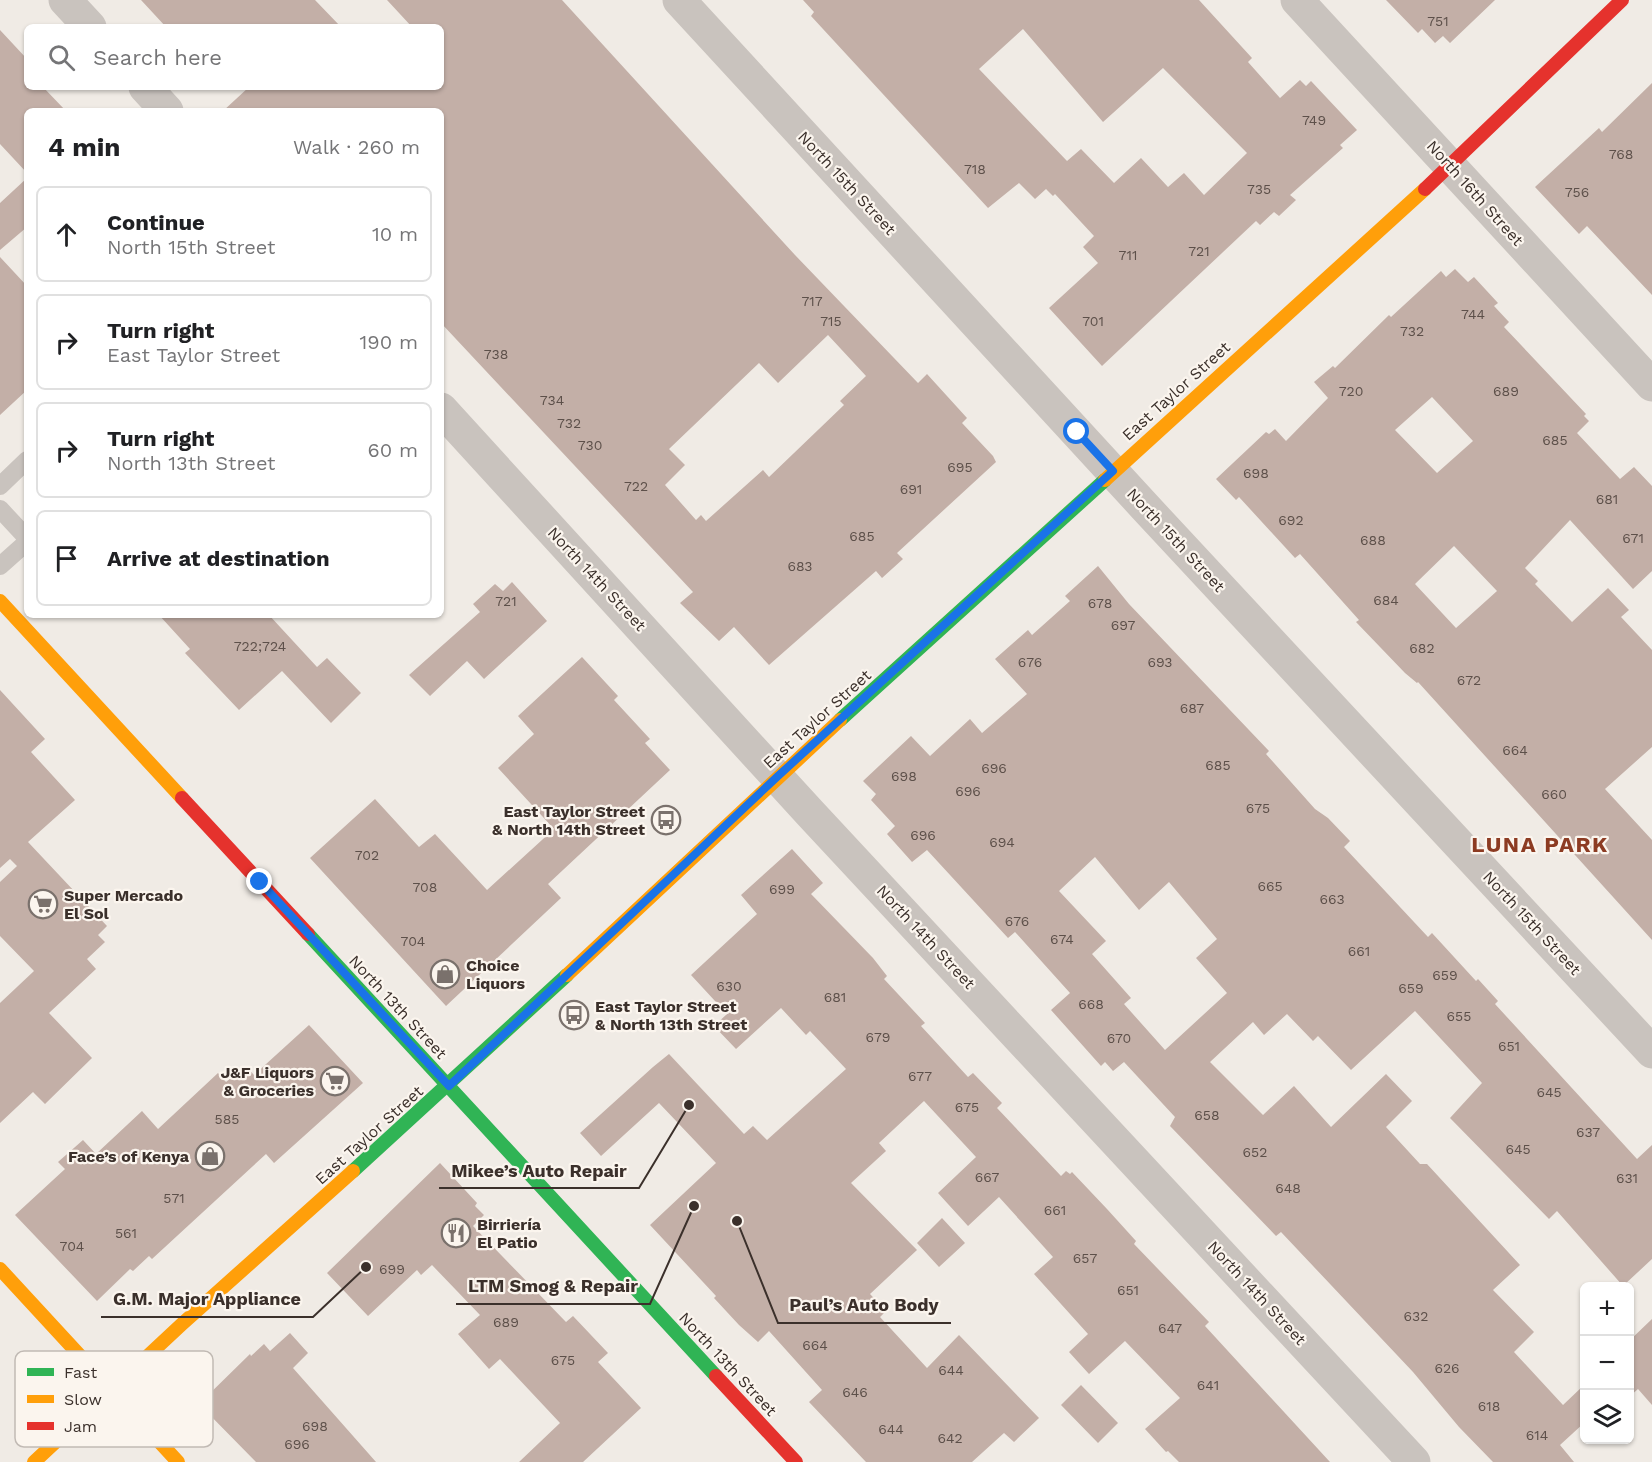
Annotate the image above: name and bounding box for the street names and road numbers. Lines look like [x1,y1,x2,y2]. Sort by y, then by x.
street label: North 15th Street [794,127,900,239]
street label: North 16th Street [1423,136,1527,250]
street label: East Taylor Street [1118,337,1234,444]
street label: North 15th Street [1123,484,1229,596]
street label: North 14th Street [544,523,650,635]
street label: East Taylor Street [759,665,875,772]
street label: North 15th Street [1479,867,1585,979]
street label: North 14th Street [873,881,979,993]
street label: North 13th Street [345,951,451,1063]
street label: East Taylor Street [311,1081,427,1188]
street label: North 14th Street [1204,1237,1310,1349]
street label: North 13th Street [675,1308,781,1420]

